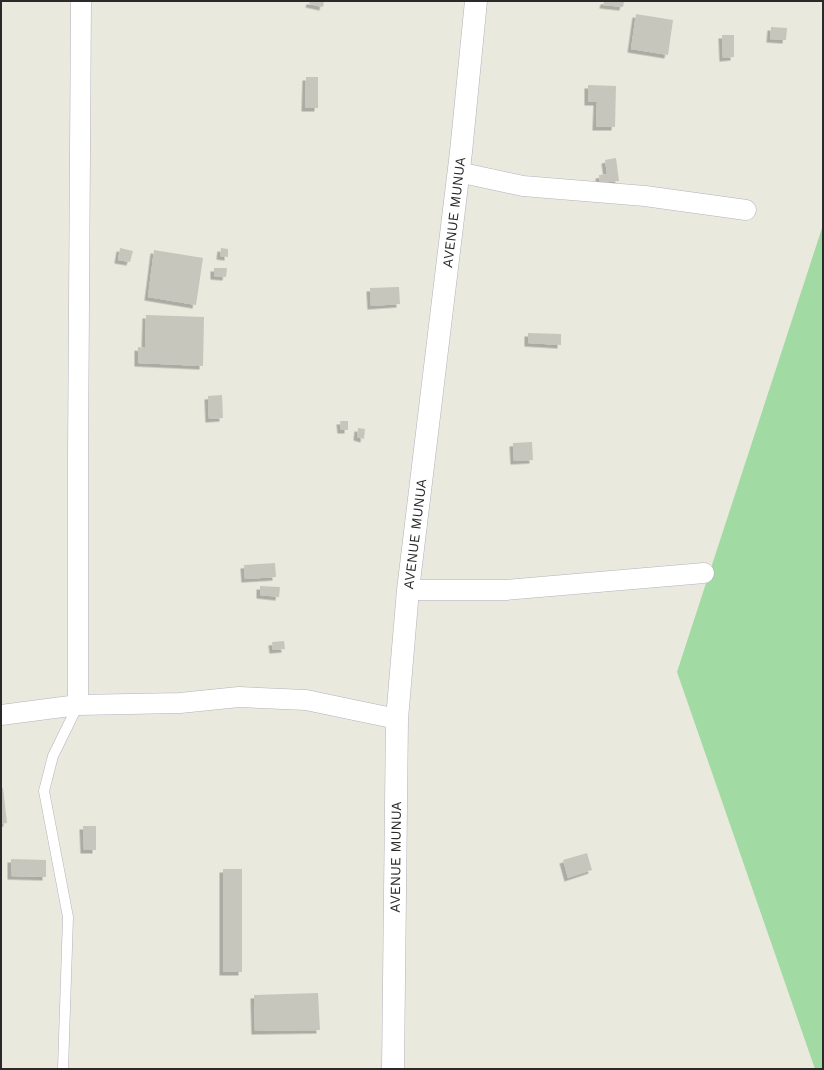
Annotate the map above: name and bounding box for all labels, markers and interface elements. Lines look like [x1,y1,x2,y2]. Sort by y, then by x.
street label: AVENUE MUNUA [439,156,468,268]
street label: AVENUE MUNUA [400,478,429,590]
street label: AVENUE MUNUA [387,801,404,913]

